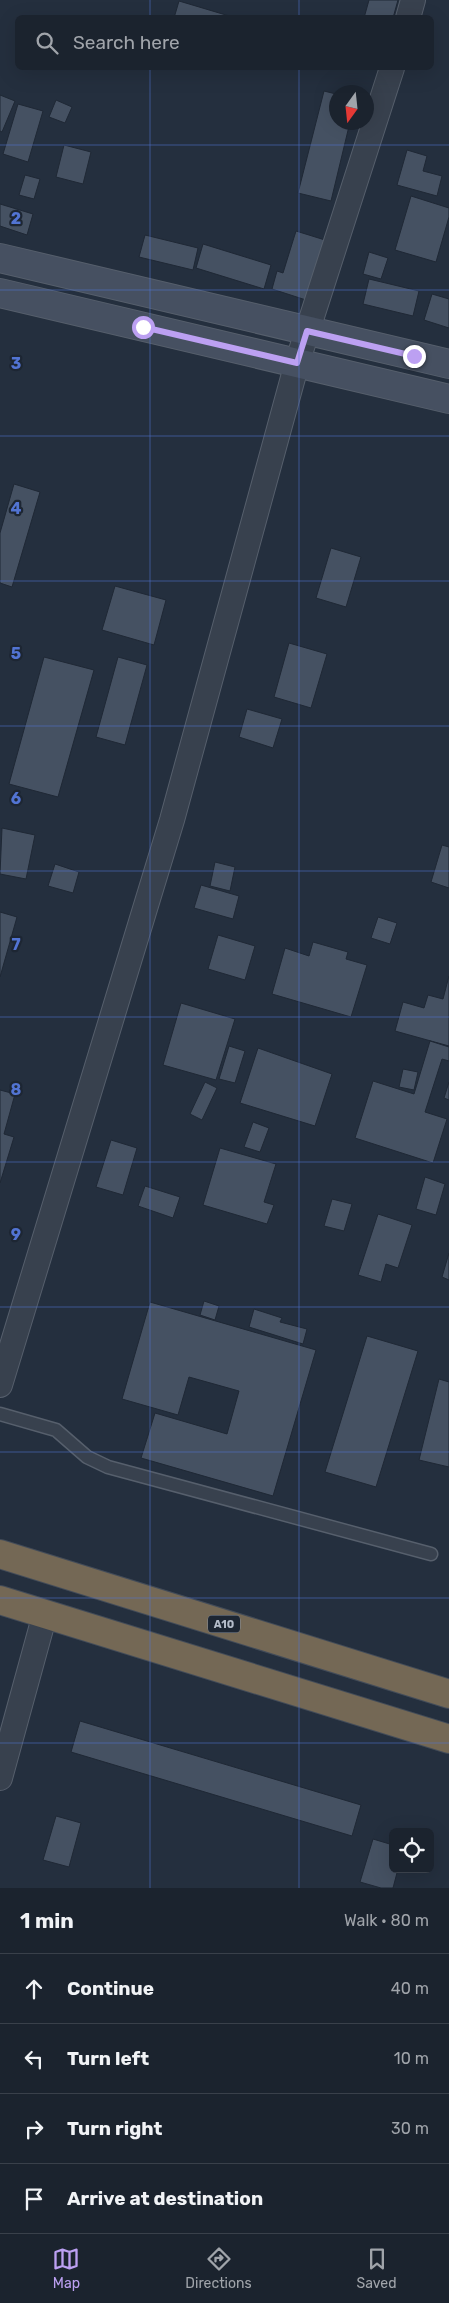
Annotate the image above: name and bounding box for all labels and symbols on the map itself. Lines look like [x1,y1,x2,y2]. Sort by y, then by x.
north arrow [329,85,374,130]
text: 2 [11,209,21,228]
route start [132,316,155,339]
route end [403,345,426,368]
text: 3 [11,354,21,373]
text: 4 [11,499,22,518]
text: 5 [11,644,21,663]
text: 6 [11,789,21,808]
text: 7 [11,935,21,954]
text: 8 [11,1080,22,1099]
text: 9 [11,1225,21,1244]
road number: A10 [208,1616,240,1632]

